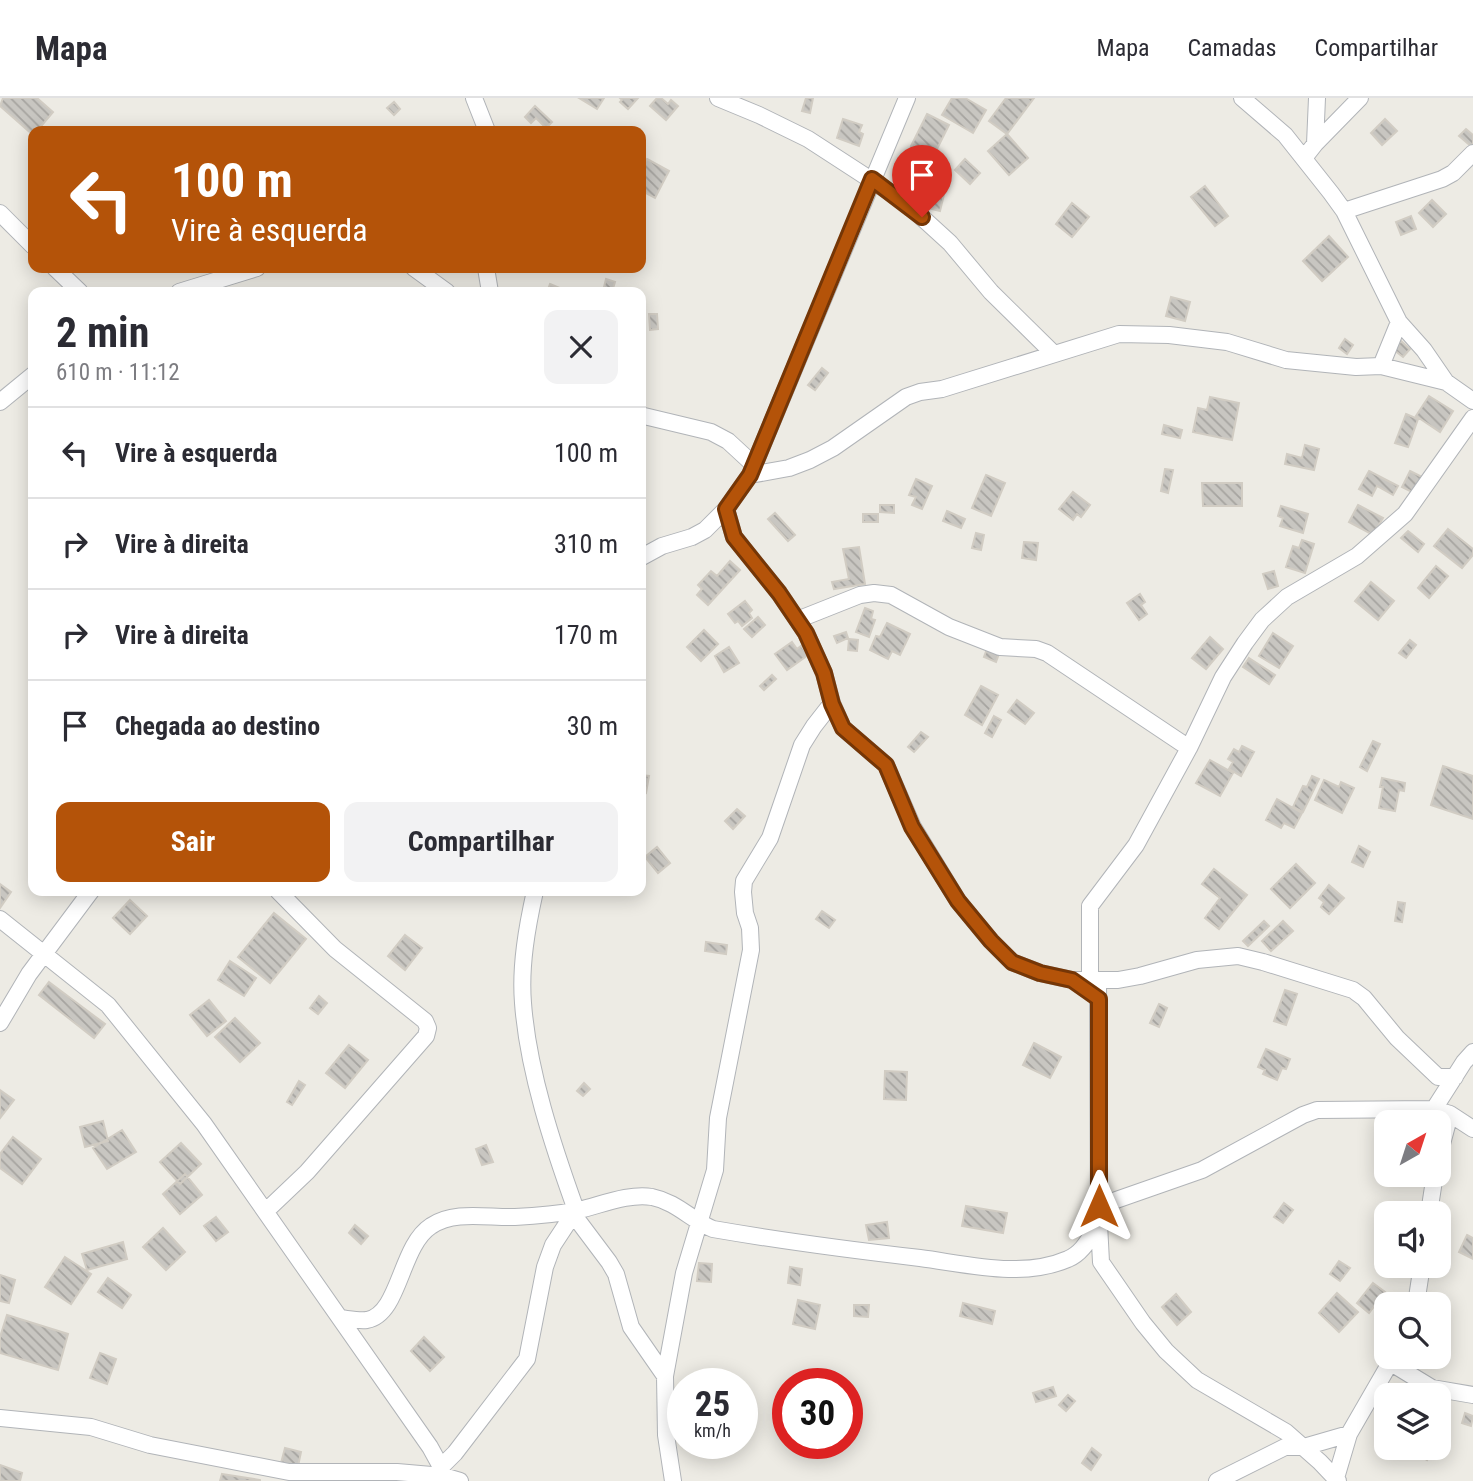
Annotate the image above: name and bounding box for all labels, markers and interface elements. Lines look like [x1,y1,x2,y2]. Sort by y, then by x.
text: Mapa [35,29,107,68]
text: Mapa [1097,34,1150,62]
text: Camadas [1188,34,1277,62]
text: Compartilhar [1315,34,1438,62]
pin [892,145,952,217]
text: 100 m [171,152,293,209]
icon: left [56,154,147,245]
icon: arrive [903,156,941,194]
text: Vire à esquerda [171,211,367,249]
text: 2 min [56,308,149,357]
button: close [544,310,618,384]
text: 610 m · 11:12 [56,359,180,386]
icon: left [56,434,94,472]
text: Vire à esquerda [115,438,278,468]
text: 100 m [554,438,618,468]
icon: right [56,525,94,563]
text: Vire à direita [115,529,249,559]
text: 310 m [554,529,618,559]
icon: right [56,616,94,654]
text: Vire à direita [115,620,249,650]
text: 170 m [554,620,618,650]
icon: arrive [56,707,94,745]
text: Chegada ao destino [115,711,320,741]
text: 30 m [567,711,618,741]
button: Sair [56,802,330,882]
button: Compartilhar [344,802,618,882]
north arrow [1374,1110,1451,1186]
map controls [1374,1110,1451,1460]
position arrow [1062,1169,1136,1243]
button: sound [1374,1201,1451,1278]
button: search [1374,1292,1451,1369]
speed limit sign: 30 [772,1368,863,1459]
button: layers [1374,1383,1451,1460]
text: 25 [695,1384,730,1425]
text: km/h [694,1420,731,1441]

